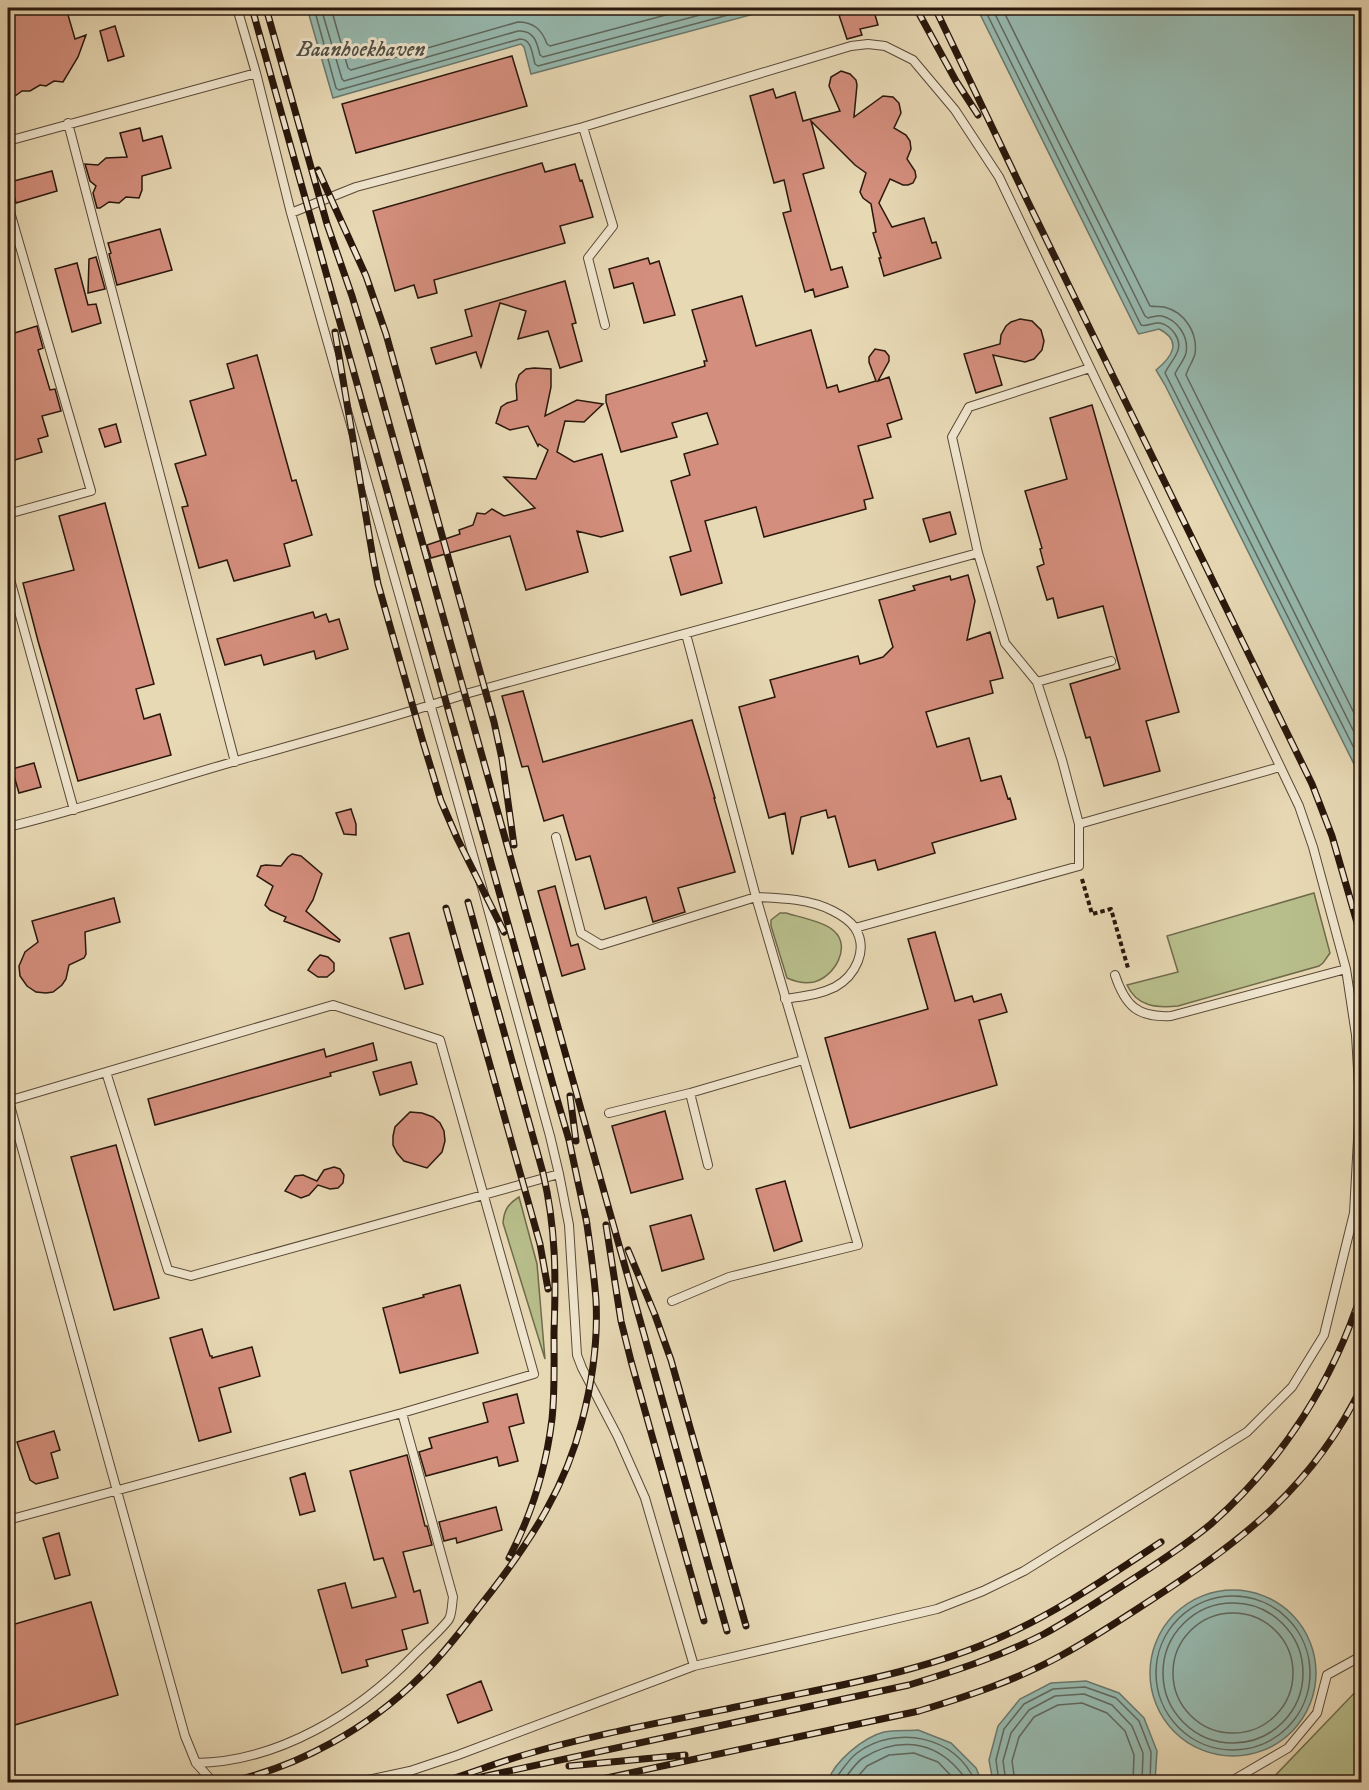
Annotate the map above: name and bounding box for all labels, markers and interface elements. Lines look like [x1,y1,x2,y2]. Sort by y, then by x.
water label: Baanhoekhaven [296,36,425,63]

